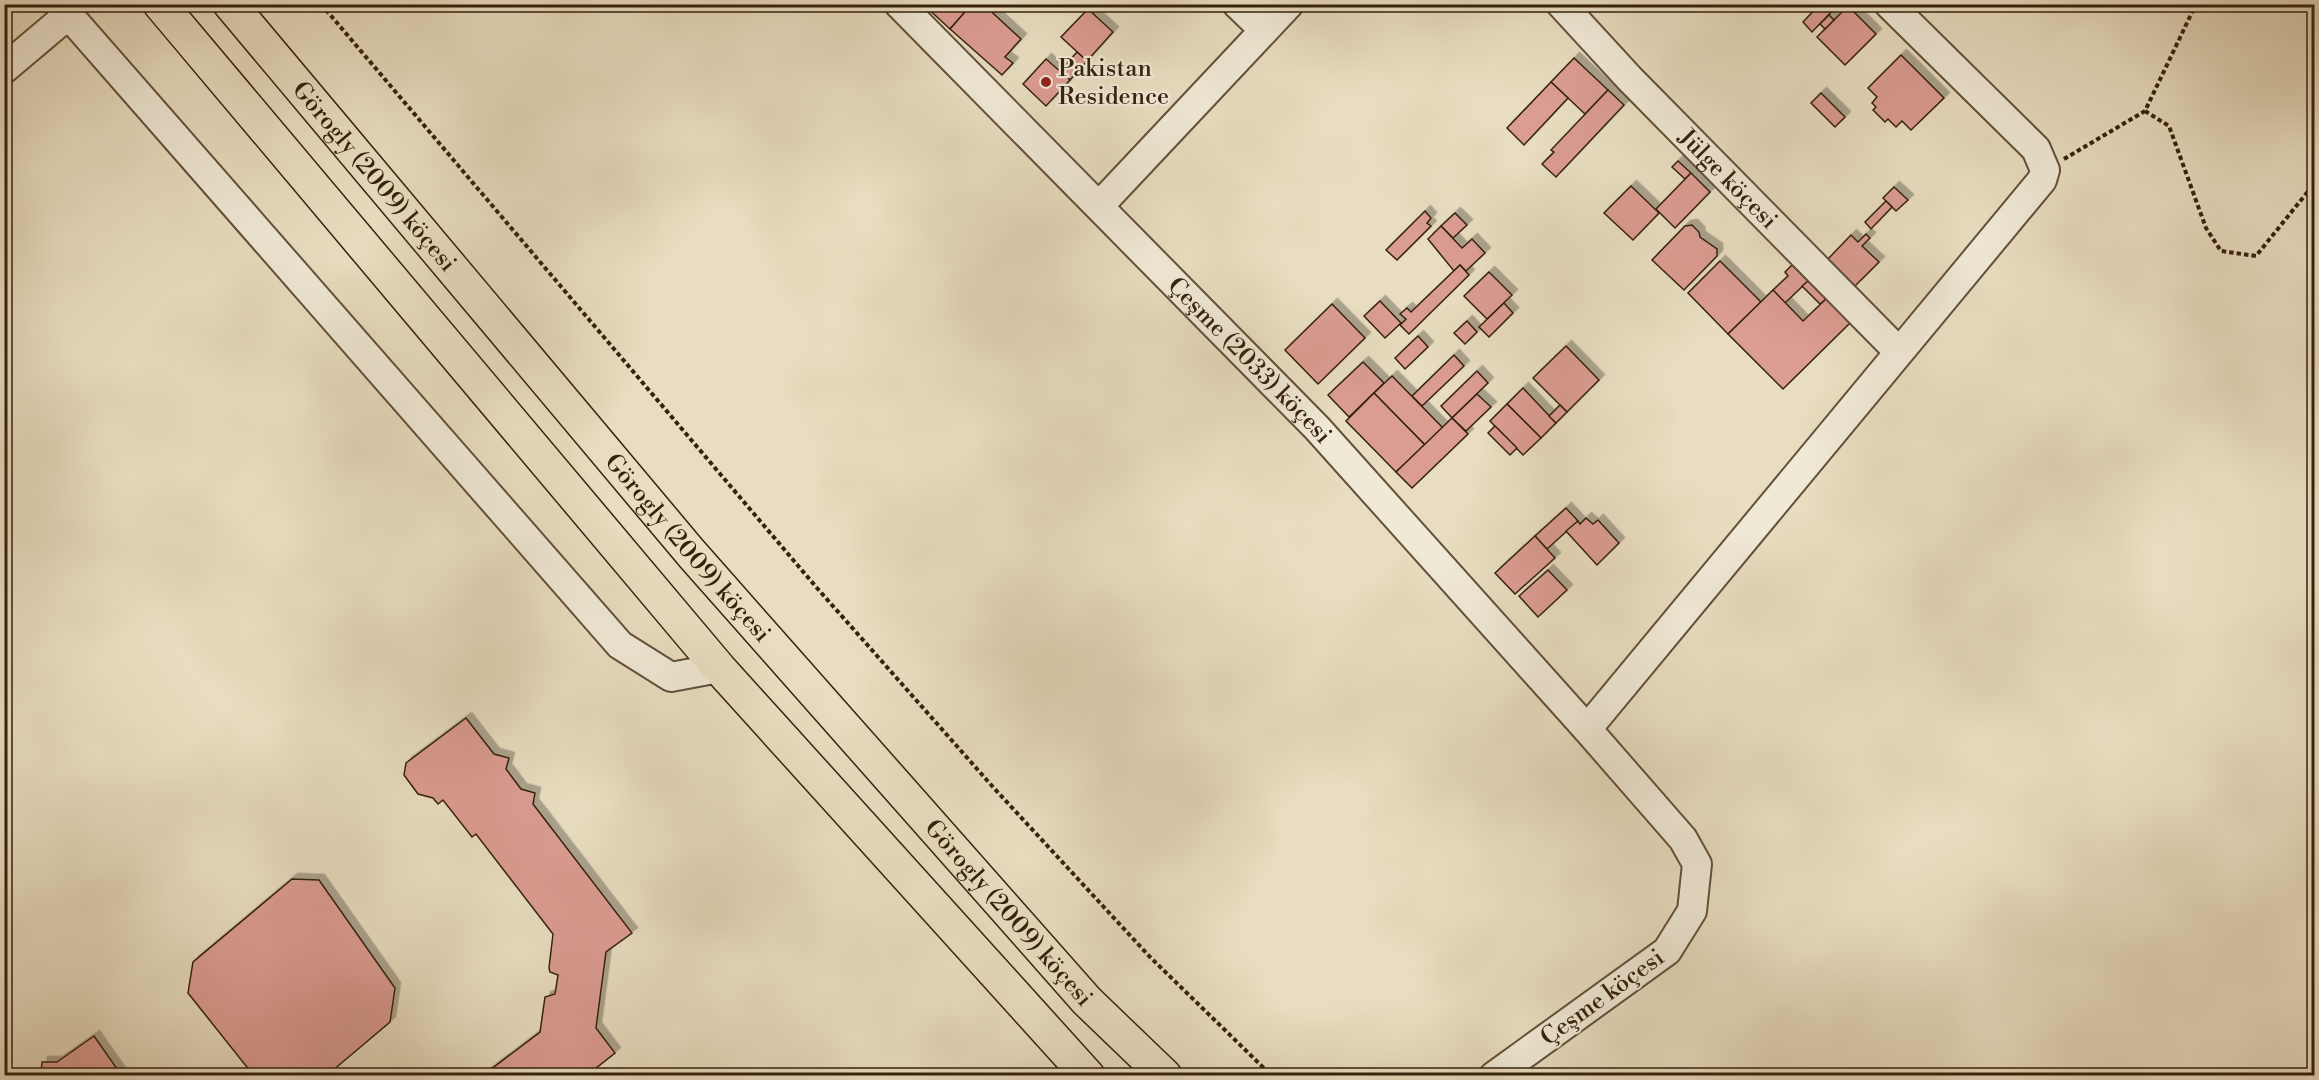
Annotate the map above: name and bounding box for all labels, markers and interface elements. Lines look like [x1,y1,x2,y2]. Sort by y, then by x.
place label: Pakistan Residence [1058,54,1169,112]
marker: Pakistan Residence [1039,75,1053,89]
street label: Görogly (2009) köçesi [285,76,462,278]
street label: Jülge köçesi [1671,122,1784,236]
street label: Çeşme (2033) köçesi [1161,271,1338,450]
street label: Görogly (2009) köçesi [598,448,777,649]
street label: Görogly (2009) köçesi [918,814,1099,1013]
street label: Çeşme köçesi [1535,943,1670,1053]

